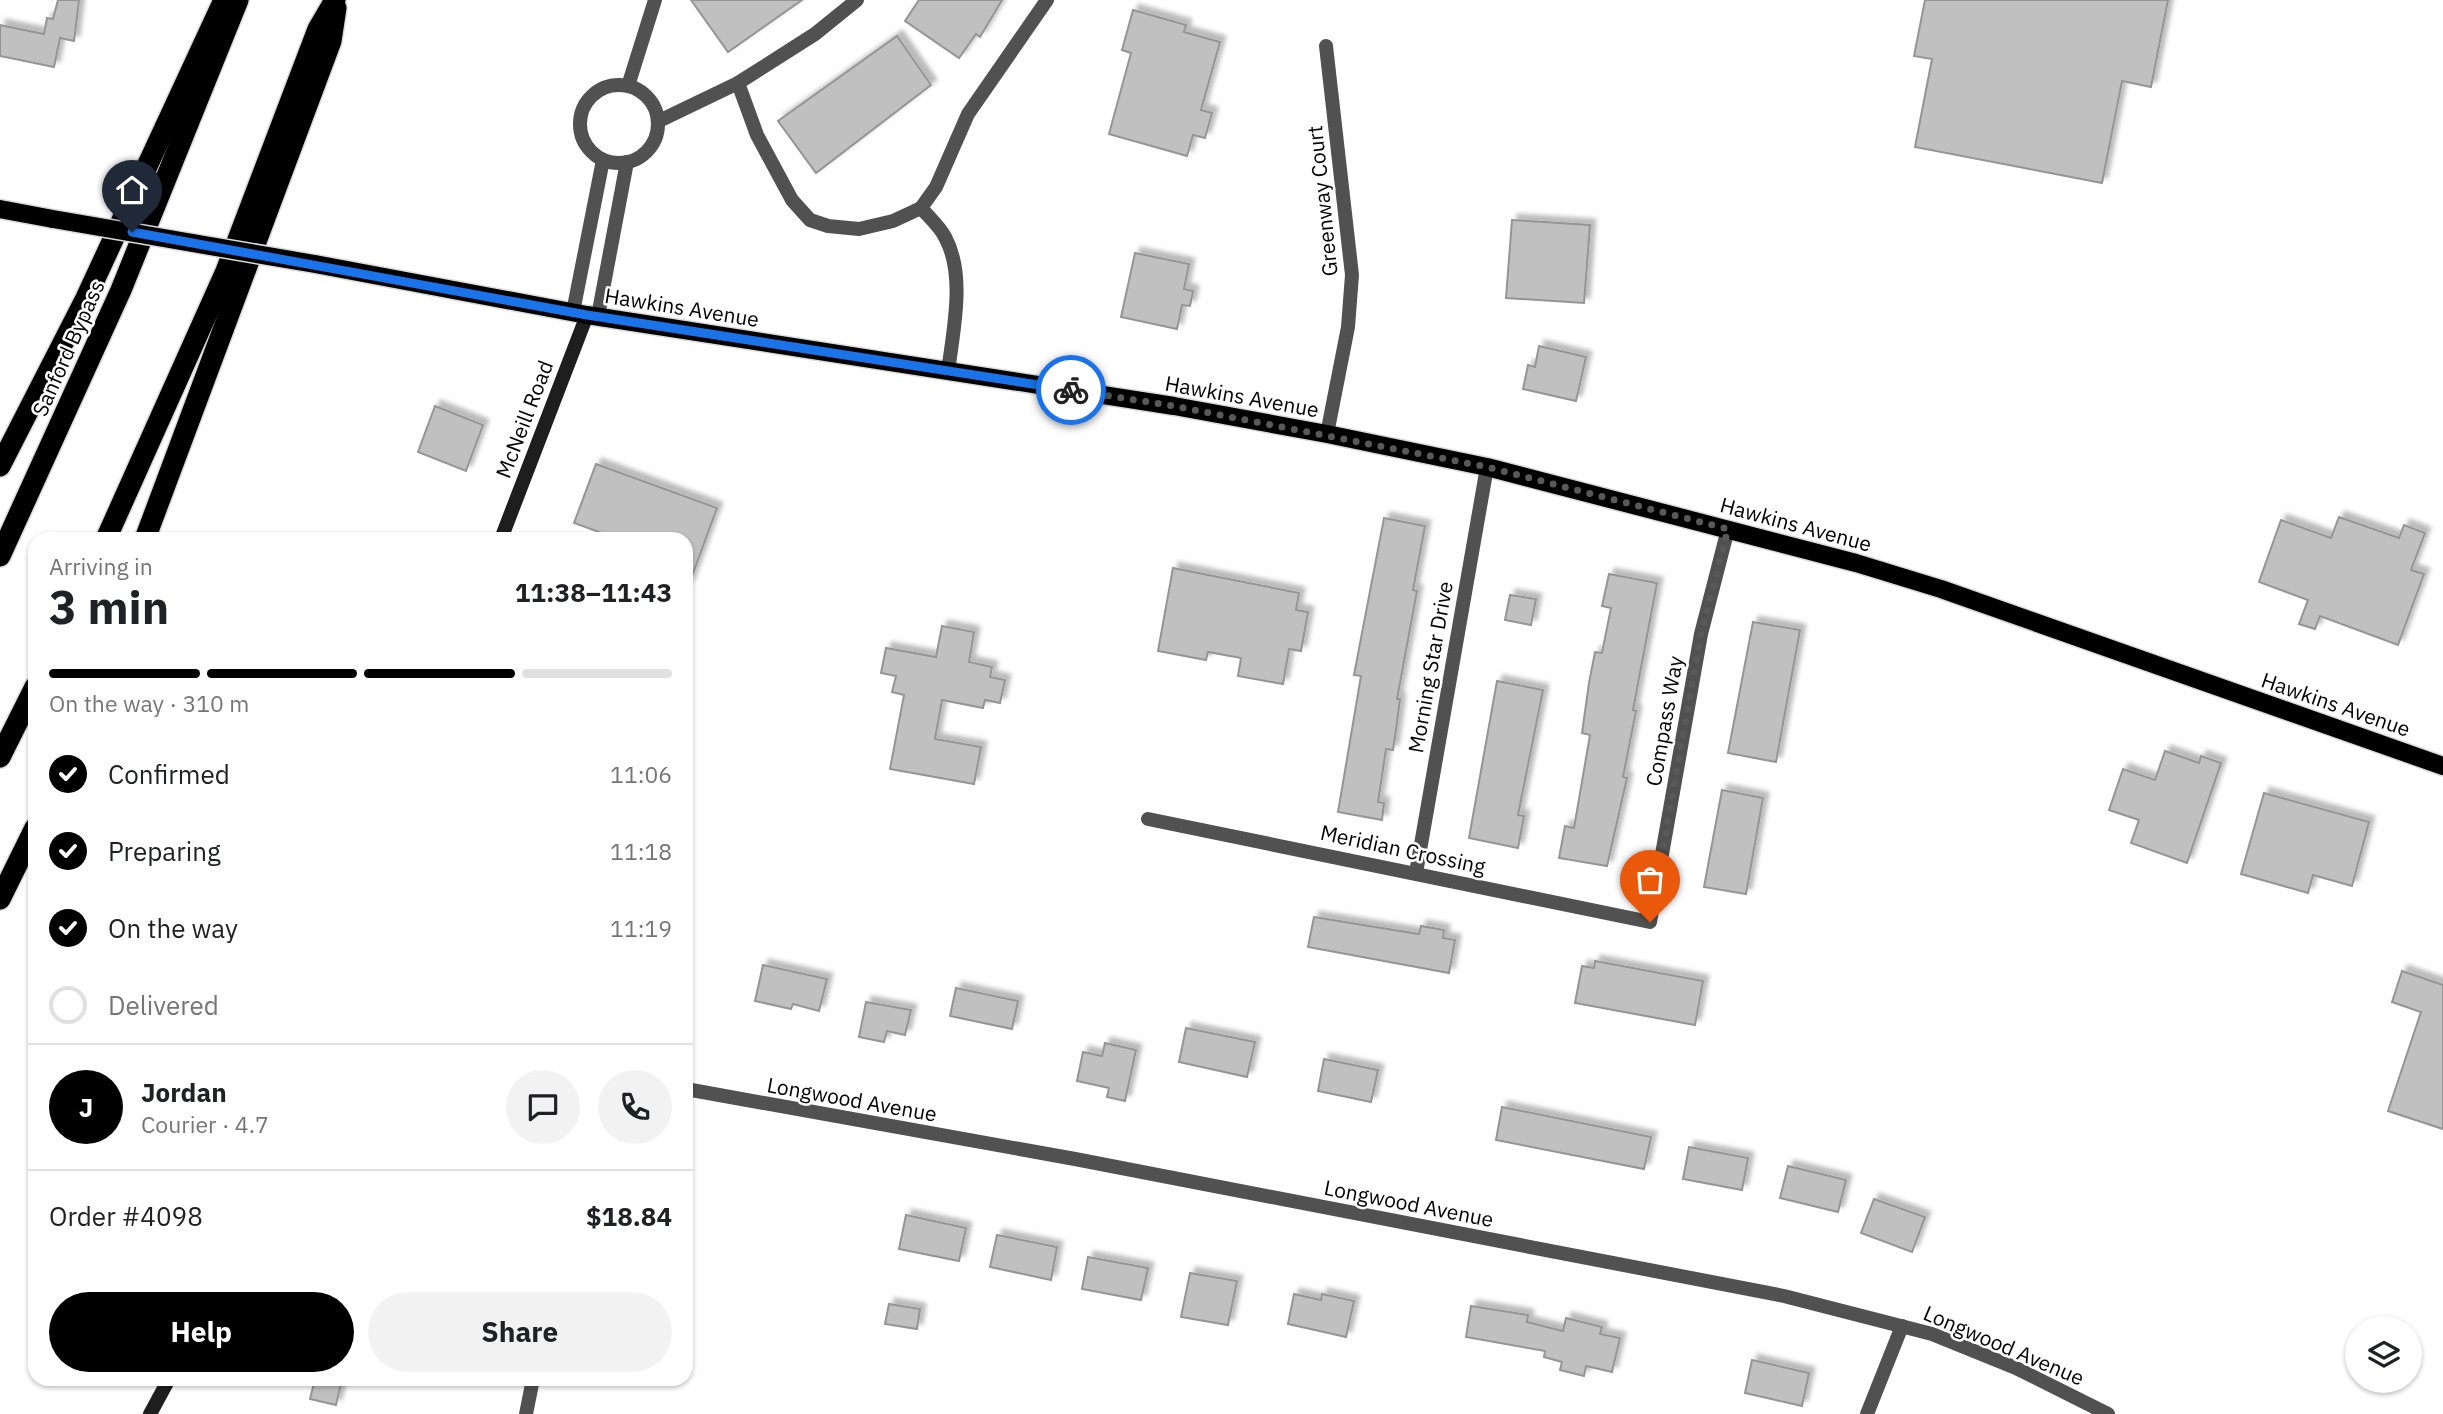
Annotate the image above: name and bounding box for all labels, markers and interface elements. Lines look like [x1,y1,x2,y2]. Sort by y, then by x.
street label: Greenway Court [1300,124,1344,278]
pin [102,160,162,232]
icon: home [113,171,151,209]
street label: Sanford Bypass [25,276,111,420]
street label: Hawkins Avenue [603,281,761,333]
courier [1036,355,1106,425]
street label: McNeill Road [489,356,559,482]
street label: Hawkins Avenue [1163,369,1321,423]
icon: bike [1052,371,1090,409]
street label: Hawkins Avenue [1717,490,1875,558]
text: Arriving in [49,551,153,581]
text: 11:38–11:43 [515,575,672,609]
text: 3 min [49,577,169,637]
street label: Morning Star Drive [1401,579,1459,755]
street label: Compass Way [1639,653,1689,788]
street label: Hawkins Avenue [2258,665,2414,743]
text: On the way · 310 m [49,688,249,718]
icon: check [49,755,87,793]
text: Confirmed [108,757,230,791]
text: 11:06 [610,759,672,789]
street label: Meridian Crossing [1318,818,1488,880]
icon: check [49,832,87,870]
text: Preparing [108,834,221,868]
text: 11:18 [610,836,672,866]
pin [1620,850,1680,922]
icon: bag [1631,861,1669,899]
icon: check [49,909,87,947]
text: On the way [108,911,238,945]
text: 11:19 [610,913,672,943]
text: Delivered [108,988,219,1022]
button: chat [506,1070,580,1144]
button: phone [598,1070,672,1144]
street label: Longwood Avenue [765,1070,939,1128]
text: Jordan [141,1075,227,1109]
text: J [79,1090,93,1124]
text: Courier · 4.7 [141,1109,269,1139]
street label: Longwood Avenue [1322,1173,1496,1233]
text: Order #4098 [49,1199,203,1233]
text: $18.84 [586,1199,672,1233]
button: Help [49,1292,354,1372]
button: Share [368,1292,672,1372]
street label: Longwood Avenue [1919,1299,2089,1391]
map controls [2345,1316,2422,1393]
button: layers [2345,1316,2422,1393]

